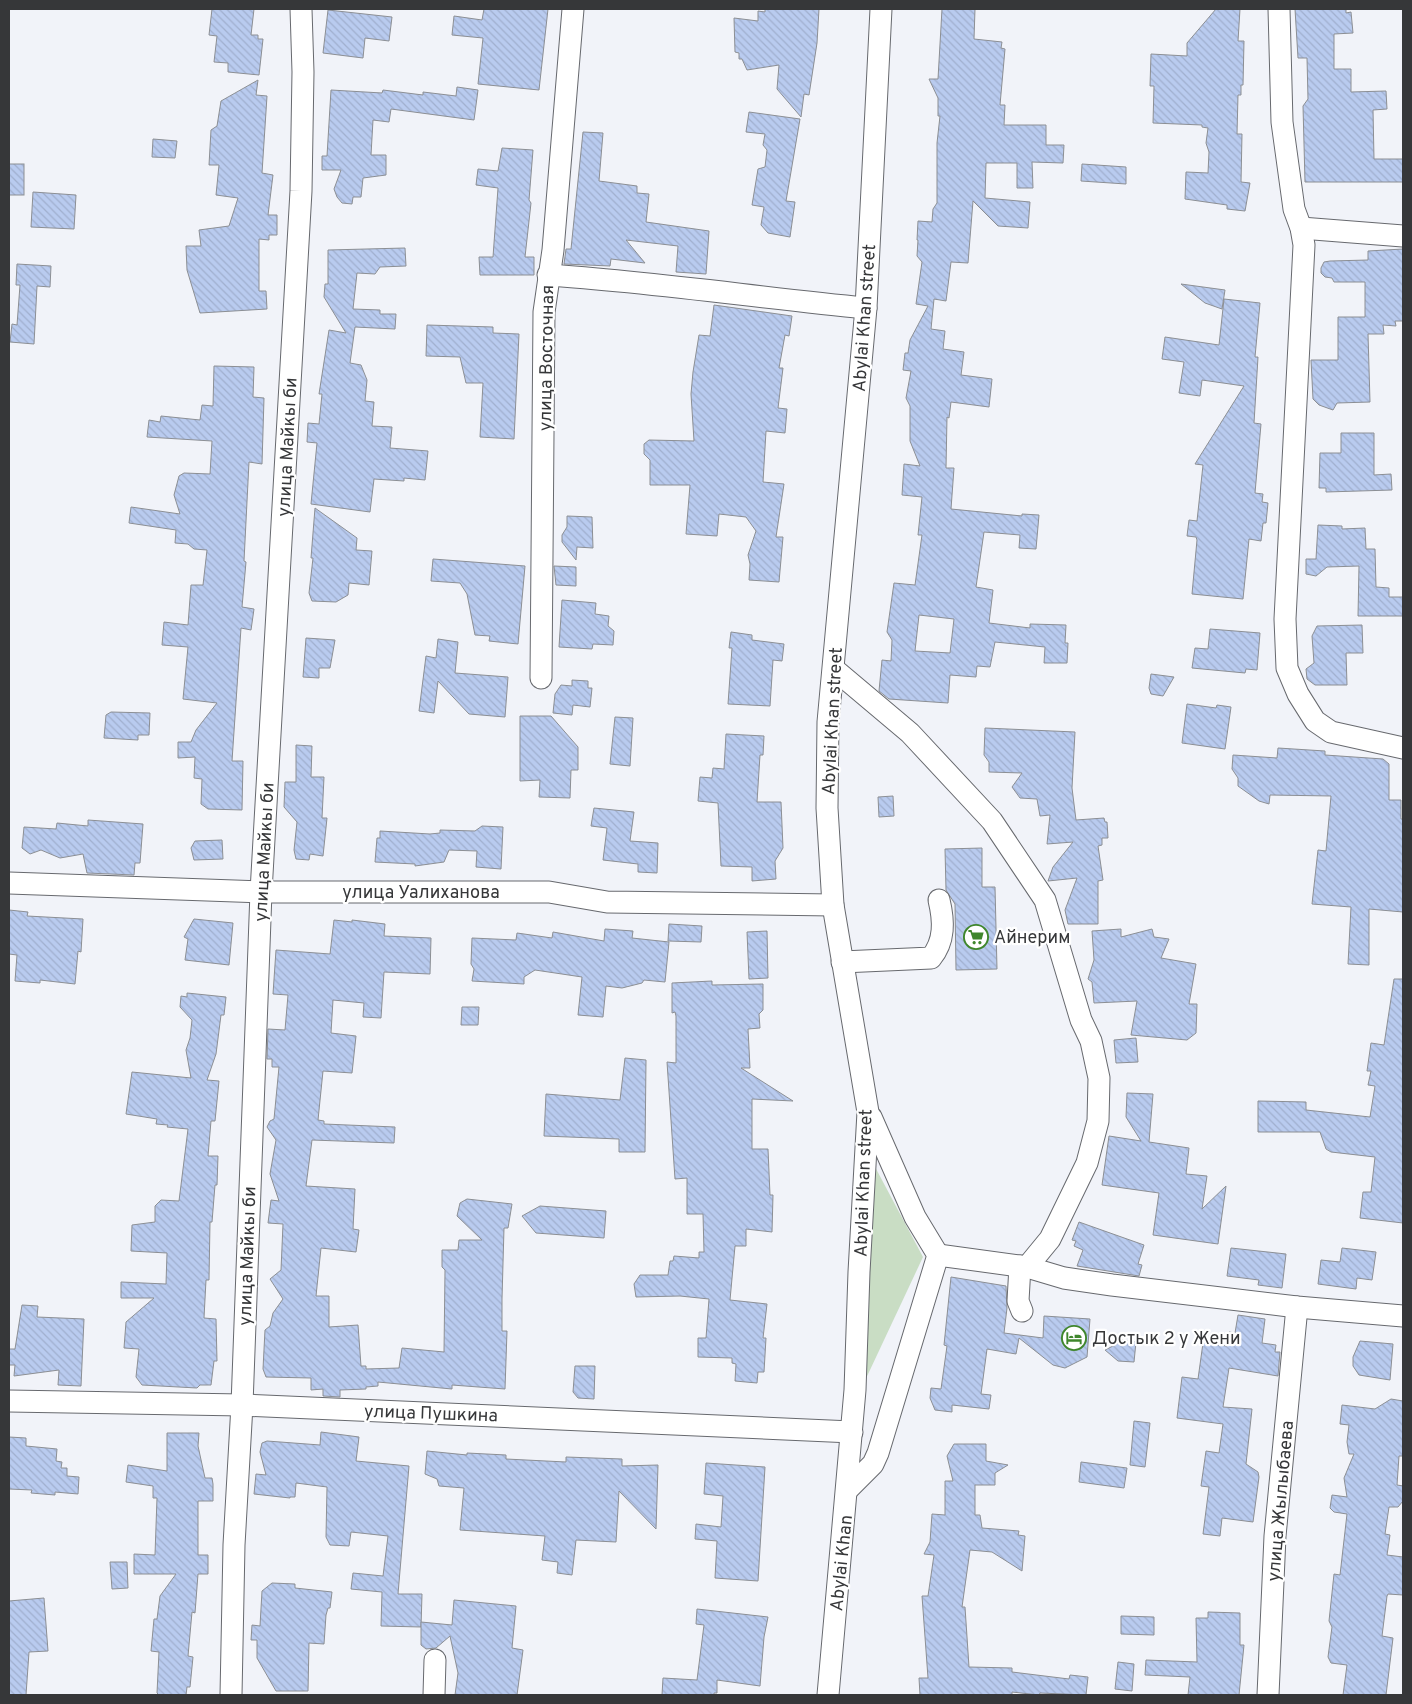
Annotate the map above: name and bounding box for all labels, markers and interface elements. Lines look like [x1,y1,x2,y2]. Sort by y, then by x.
street label: Abylai Khan street [849,243,882,393]
street label: улица Восточная [535,285,560,432]
street label: улица Майкы би [273,377,304,517]
street label: Abylai Khan street [818,647,849,796]
street label: улица Майкы би [250,782,281,922]
street label: улица Уалиханова [342,882,500,905]
supermarket icon: Айнерим [963,924,989,950]
place label: Айнерим [994,927,1070,950]
street label: Abylai Khan street [850,1109,879,1257]
street label: улица Майкы би [235,1186,262,1326]
hotel icon: Достык 2 у Жени [1061,1325,1087,1351]
place label: Достык 2 у Жени [1092,1328,1241,1351]
street label: улица Пушкина [364,1401,498,1428]
street label: улица Жылыбаева [1263,1420,1300,1583]
street label: Abylai Khan [826,1514,859,1612]

